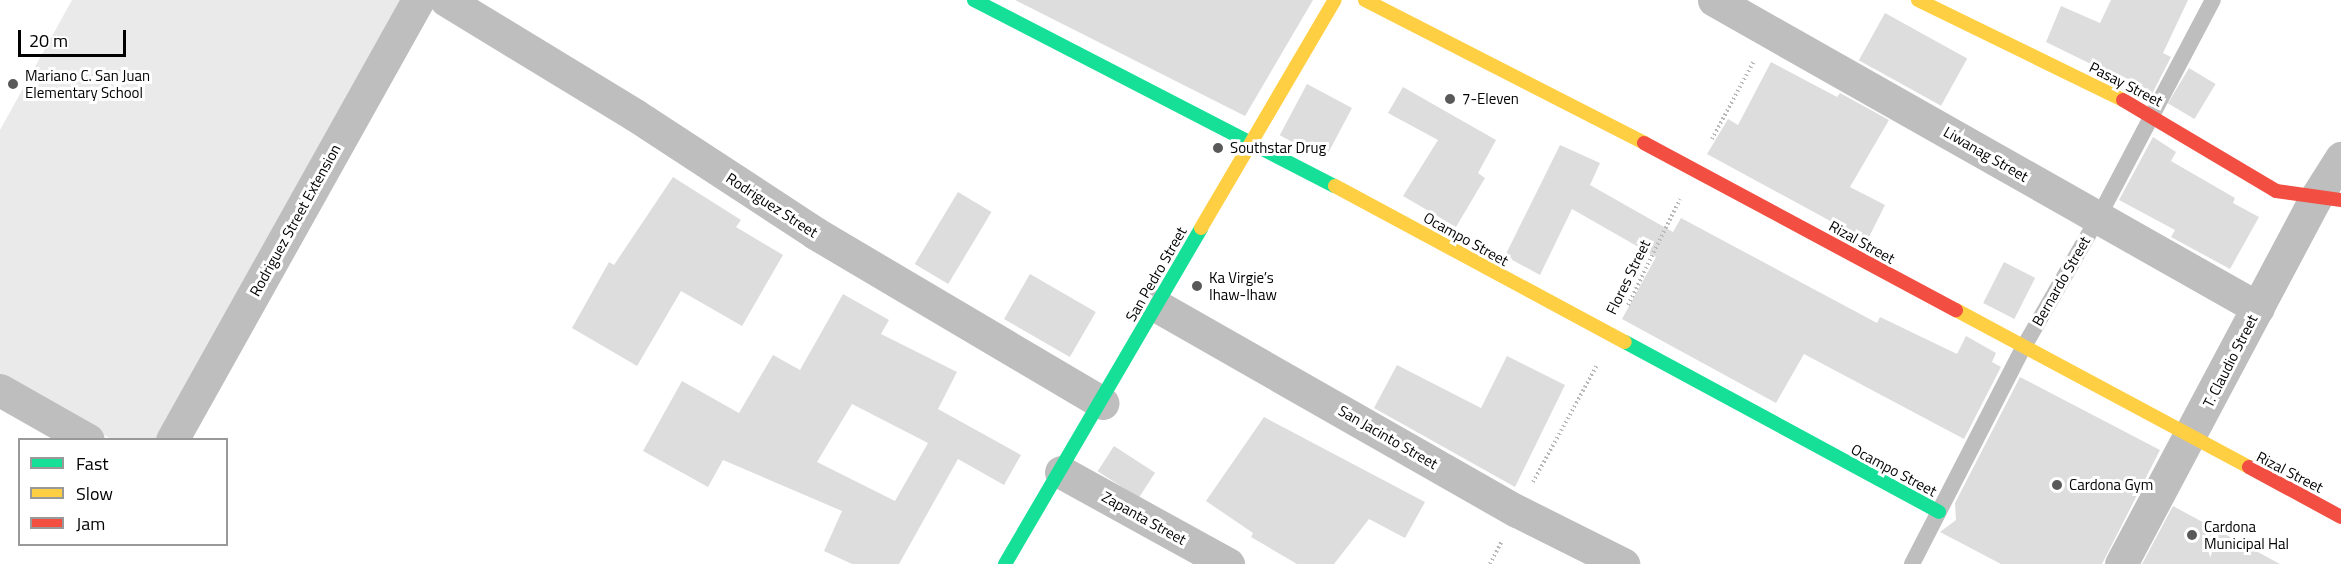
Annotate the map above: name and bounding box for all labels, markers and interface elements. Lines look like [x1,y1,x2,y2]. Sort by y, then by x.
scale bar [21,18,129,56]
text: 20 m [29,27,68,54]
street label: Pasay Street [2086,58,2166,110]
place label: Mariano C. San Juan Elementary School [25,66,150,101]
marker: Mariano C. San Juan Elementary School [6,77,20,91]
place label: 7-Eleven [1462,90,1519,108]
marker: 7-Eleven [1443,92,1457,106]
street label: Liwanag Street [1941,123,2031,185]
place label: Southstar Drug [1230,139,1326,157]
street label: Rodriguez Street Extension [246,141,344,299]
marker: Southstar Drug [1211,141,1225,155]
street label: Rodriguez Street [723,169,821,241]
street label: Ocampo Street [1420,208,1512,270]
street label: Rizal Street [1826,217,1898,267]
street label: San Pedro Street [1122,223,1190,325]
street label: Bernardo Street [2028,233,2094,329]
street label: Flores Street [1602,237,1654,317]
place label: Ka Virgie’s Ihaw-Ihaw [1209,268,1277,303]
marker: Ka Virgie’s Ihaw-Ihaw [1190,279,1204,293]
street label: T. Claudio Street [2199,312,2261,410]
street label: San Jacinto Street [1335,401,1441,473]
legend [18,438,228,546]
street label: Ocampo Street [1848,440,1940,500]
street label: Rizal Street [2254,448,2326,496]
text: Fast [76,450,109,477]
place label: Cardona Gym [2069,476,2153,494]
marker: Cardona Gym [2050,478,2064,492]
text: Slow [76,480,113,507]
street label: Zapanta Street [1099,487,1189,549]
text: Jam [76,510,105,537]
place label: Cardona Municipal Hal [2204,517,2289,552]
marker: Cardona Municipal Hal [2185,528,2199,542]

